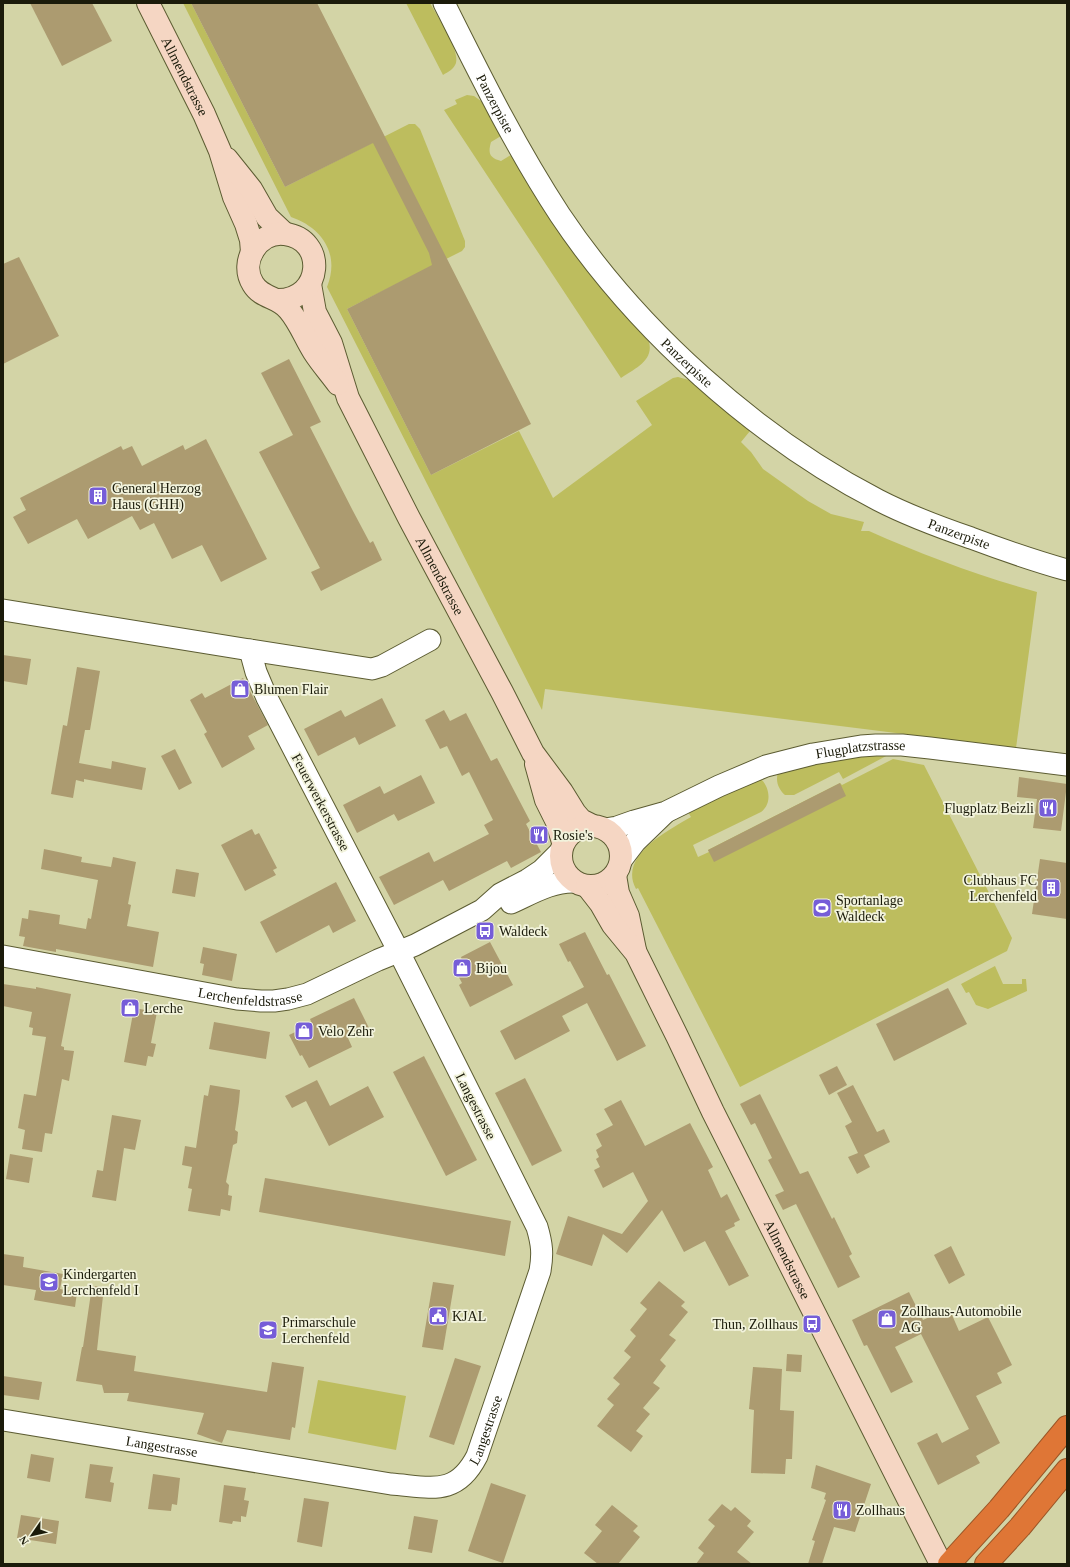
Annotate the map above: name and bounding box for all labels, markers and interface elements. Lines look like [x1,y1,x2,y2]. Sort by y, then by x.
street label: Allmendstrasse [158,34,211,118]
street label: Panzerpiste [473,72,517,136]
street label: Panzerpiste [658,335,715,391]
place label: General Herzog Haus (GHH) [112,481,201,513]
building icon: General Herzog Haus (GHH) [87,485,109,507]
street label: Panzerpiste [926,516,992,552]
street label: Allmendstrasse [412,534,466,618]
shop icon: Blumen Flair [229,678,251,700]
place label: Blumen Flair [254,682,329,697]
street label: Flugplatzstrasse [815,738,906,761]
street label: Feuerwerkerstrasse [289,751,353,853]
restaurant icon: Flugplatz Beizli [1037,797,1059,819]
place label: Flugplatz Beizli [944,801,1034,816]
restaurant icon: Rosie's [528,824,550,846]
place label: Rosie's [553,828,593,843]
place label: Clubhaus FC Lerchenfeld [963,873,1037,904]
building icon: Clubhaus FC Lerchenfeld [1040,877,1062,899]
place label: Sportanlage Waldeck [836,893,903,924]
sports icon: Sportanlage Waldeck [811,897,833,919]
bus stop icon: Waldeck [474,920,496,942]
place label: Waldeck [499,924,548,939]
shop icon: Bijou [451,957,473,979]
place label: Bijou [476,961,507,976]
street label: Lerchenfeldstrasse [197,985,304,1009]
shop icon: Lerche [119,997,141,1019]
place label: Lerche [144,1001,183,1016]
shop icon: Velo Zehr [293,1020,315,1042]
place label: Velo Zehr [318,1024,374,1039]
street label: Langestrasse [452,1071,499,1142]
street label: Allmendstrasse [761,1218,813,1302]
place label: Kindergarten Lerchenfeld I [63,1267,139,1298]
school or university icon: Kindergarten Lerchenfeld I [38,1271,60,1293]
place label: Zollhaus-Automobile AG [901,1304,1022,1335]
public building icon: KJAL [427,1305,449,1327]
shop icon: Zollhaus-Automobile AG [876,1308,898,1330]
place label: KJAL [452,1309,486,1324]
bus stop icon: Thun, Zollhaus [801,1313,823,1335]
place label: Primarschule Lerchenfeld [282,1315,356,1346]
place label: Thun, Zollhaus [712,1317,798,1332]
school or university icon: Primarschule Lerchenfeld [257,1319,279,1341]
street label: Langestrasse [467,1394,505,1468]
street label: Langestrasse [125,1433,199,1460]
restaurant icon: Zollhaus [831,1499,853,1521]
place label: Zollhaus [856,1503,905,1518]
north arrow [12,1515,52,1555]
text: N [16,1534,31,1547]

